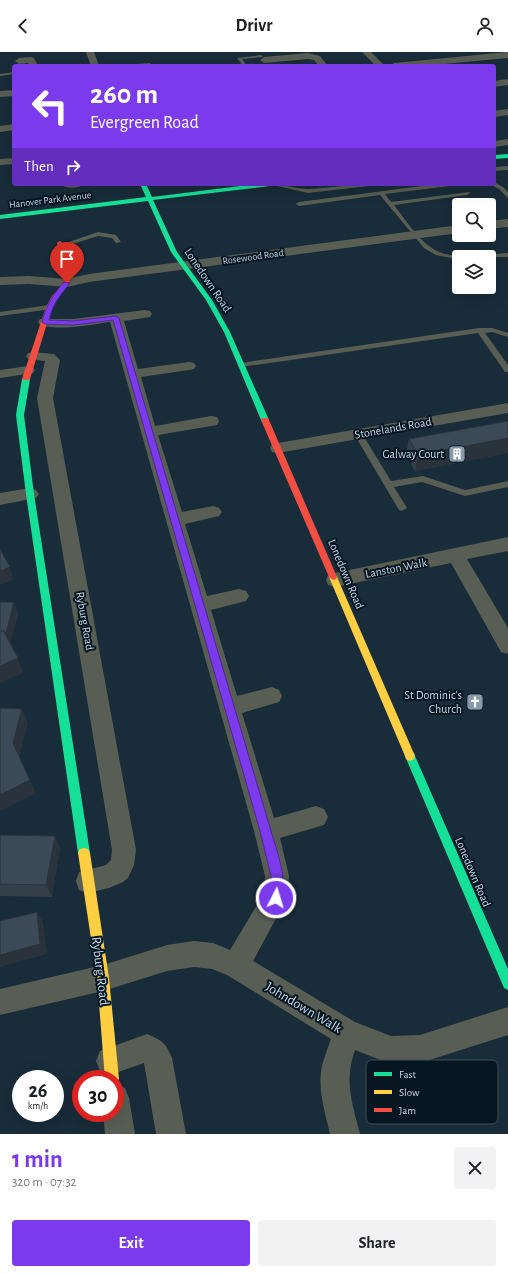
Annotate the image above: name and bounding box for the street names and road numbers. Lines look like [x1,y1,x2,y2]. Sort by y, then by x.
street label: Hanover Park Avenue [8,190,92,210]
street label: Lonedown Road [182,246,234,314]
street label: Rosewood Road [222,248,284,266]
street label: Stonelands Road [354,415,432,441]
street label: Lonedown Road [326,537,366,611]
street label: Lanston Walk [364,556,428,580]
street label: Ryburg Road [73,591,96,651]
street label: Lonedown Road [453,835,493,909]
street label: Ryburg Road [89,936,111,1006]
street label: Johndown Walk [263,980,345,1036]

